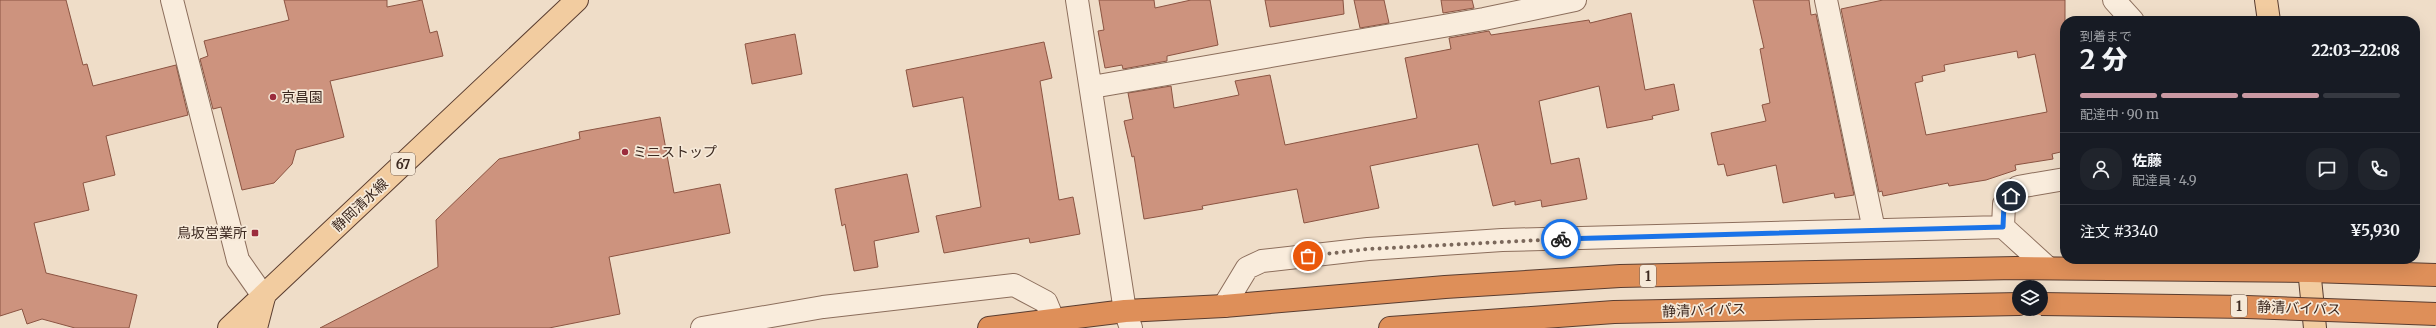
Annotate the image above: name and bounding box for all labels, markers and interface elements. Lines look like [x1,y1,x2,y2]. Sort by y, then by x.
text: 到着まで [2080,28,2132,45]
text: 22:03–22:08 [2312,41,2400,60]
text: 2 分 [2080,43,2127,76]
place label: 京昌園 [281,88,323,106]
marker: 京昌園 [268,92,278,102]
text: 配達中 · 90 m [2080,106,2159,123]
place label: ミニストップ [633,143,717,161]
marker: ミニストップ [620,147,630,157]
button: person [2080,148,2122,190]
button: chat [2306,148,2348,190]
button: phone [2358,148,2400,190]
text: 佐藤 [2132,151,2162,170]
road number: 67 [391,153,415,175]
text: 配達員 · 4.9 [2132,172,2197,189]
street label: 静岡清水線 [328,175,392,235]
pin [1994,179,2028,213]
icon: home [2000,185,2022,207]
courier [1541,219,1581,259]
text: ¥5,930 [2350,221,2400,240]
text: 注文 #3340 [2080,222,2158,241]
place label: 鳥坂営業所 [177,224,247,242]
marker: 鳥坂営業所 [250,228,260,238]
icon: bike [1550,228,1572,250]
pin [1291,239,1325,273]
icon: bag [1297,245,1319,267]
road number: 1 [1640,265,1656,287]
map controls [2012,280,2048,316]
button: layers [2012,280,2048,316]
road number: 1 [2231,295,2247,317]
street label: 静清バイパス [2257,298,2341,318]
street label: 静清バイパス [1662,300,1746,320]

